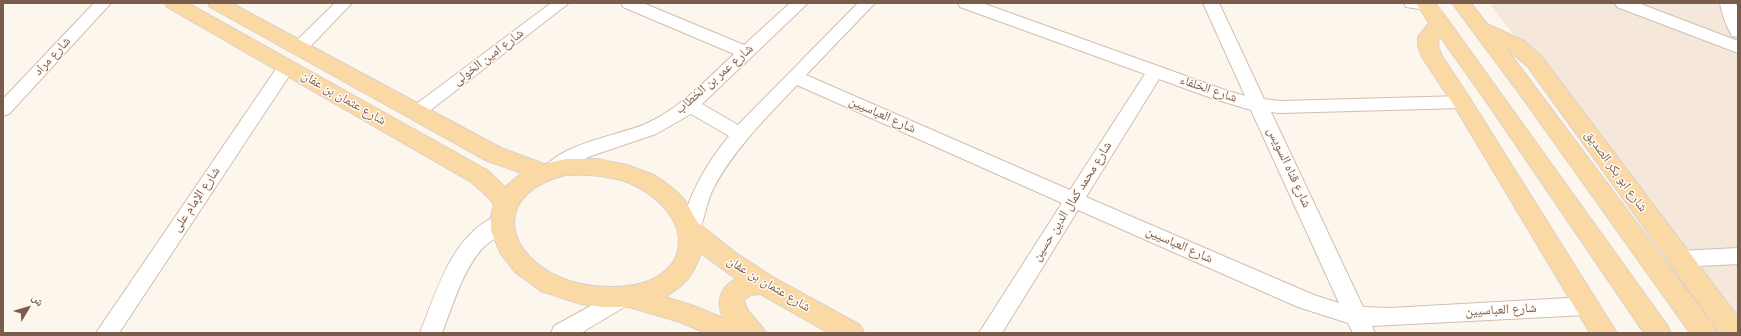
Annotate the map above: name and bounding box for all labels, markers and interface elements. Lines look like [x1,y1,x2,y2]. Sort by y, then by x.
street label: شارع امين الخولى [451,26,527,90]
street label: شارع مراد [31,34,75,80]
street label: شارع عمر بن الخطاب [673,42,757,118]
street label: شارع عثمان بن عفان [298,68,388,130]
street label: شارع الخلفاء [1177,73,1239,107]
street label: شارع العباسيين [846,94,918,138]
street label: شارع قناه السويس [1263,125,1313,211]
street label: شارع ابو بكر الصديق [1580,128,1650,216]
street label: شارع محمد كمال الدين حسين [1030,139,1116,265]
street label: شارع الإمام على [170,165,224,235]
street label: شارع العباسيين [1143,224,1215,268]
street label: شارع عثمان بن عفان [723,254,813,316]
north arrow [8,288,48,328]
text: ش [28,292,47,310]
street label: شارع العباسيين [1465,301,1537,321]

